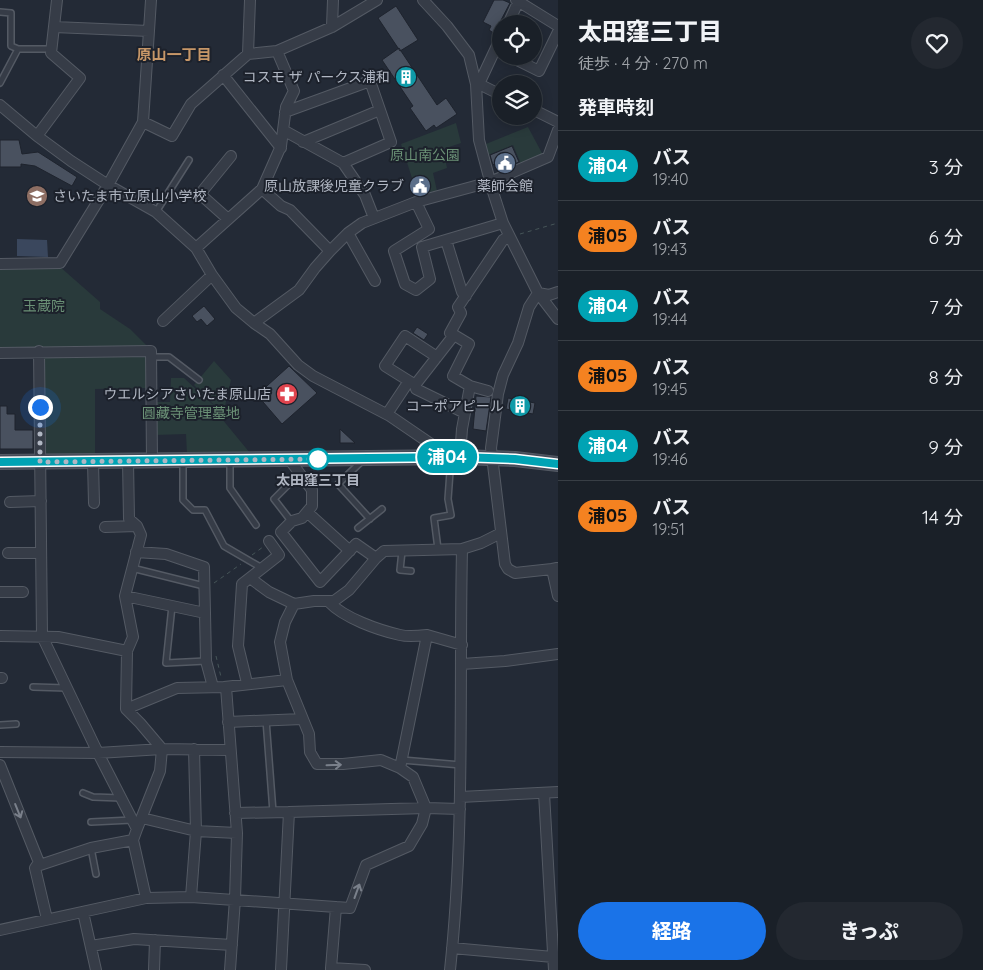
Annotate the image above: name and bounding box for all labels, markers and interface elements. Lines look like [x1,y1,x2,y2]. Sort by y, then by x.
map controls [492,15,542,125]
button: locate [492,15,542,65]
text: 太田窪三丁目 [578,16,722,46]
button: heart [911,17,963,69]
district label: 原山一丁目 [136,45,212,64]
text: 徒歩 · 4 分 · 270 m [578,53,708,73]
building icon: コスモ ザ パークス浦和 [394,65,418,89]
place label: コスモ ザ パークス浦和 [243,68,390,86]
button: layers [492,75,542,125]
text: 発車時刻 [578,95,654,119]
text: バス [653,145,691,169]
park label: 原山南公園 [390,146,460,164]
public building icon: 薬師会館 [493,151,517,175]
text: 浦04 [588,154,628,177]
text: 3 分 [929,155,963,179]
text: 19:40 [653,169,688,189]
public building icon: 原山放課後児童クラブ [408,174,432,198]
place label: 原山放課後児童クラブ [264,177,404,195]
place label: 薬師会館 [477,177,533,195]
school or university icon: さいたま市立原山小学校 [25,184,49,208]
place label: さいたま市立原山小学校 [53,187,207,205]
text: バス [652,215,690,239]
text: 浦05 [588,224,627,247]
text: 6 分 [929,225,963,249]
text: 19:43 [652,239,687,259]
text: バス [653,285,691,309]
text: 浦04 [588,294,628,317]
text: 7 分 [929,295,963,319]
park label: 玉蔵院 [23,297,65,315]
text: 19:44 [653,309,687,329]
text: バス [652,355,690,379]
text: 浦05 [588,364,627,387]
text: 8 分 [929,365,963,389]
text: 19:45 [652,379,688,399]
pharmacy icon: ウエルシアさいたま原山店 [275,382,299,406]
place label: ウエルシアさいたま原山店 [103,385,271,403]
building icon: コーポアピール [508,394,532,418]
your location [28,395,53,420]
place label: コーポアピール [406,397,504,415]
park label: 圓藏寺管理墓地 [142,404,240,422]
text: バス [653,425,691,449]
text: 浦04 [588,434,628,457]
text: 9 分 [928,435,963,459]
line badge: 浦04 [418,441,476,473]
text: 浦04 [427,445,467,468]
marker: 太田窪三丁目 [307,448,329,470]
text: 19:46 [653,449,688,469]
place label: 太田窪三丁目 [276,471,360,489]
text: バス [652,495,690,519]
text: 浦05 [588,504,627,527]
text: 14 分 [922,505,963,529]
text: 19:51 [652,519,685,539]
one-way arrow [326,760,342,769]
one-way arrow [14,803,23,818]
one-way arrow [353,883,362,899]
button: 経路 [578,902,766,960]
button: きっぷ [776,902,963,960]

